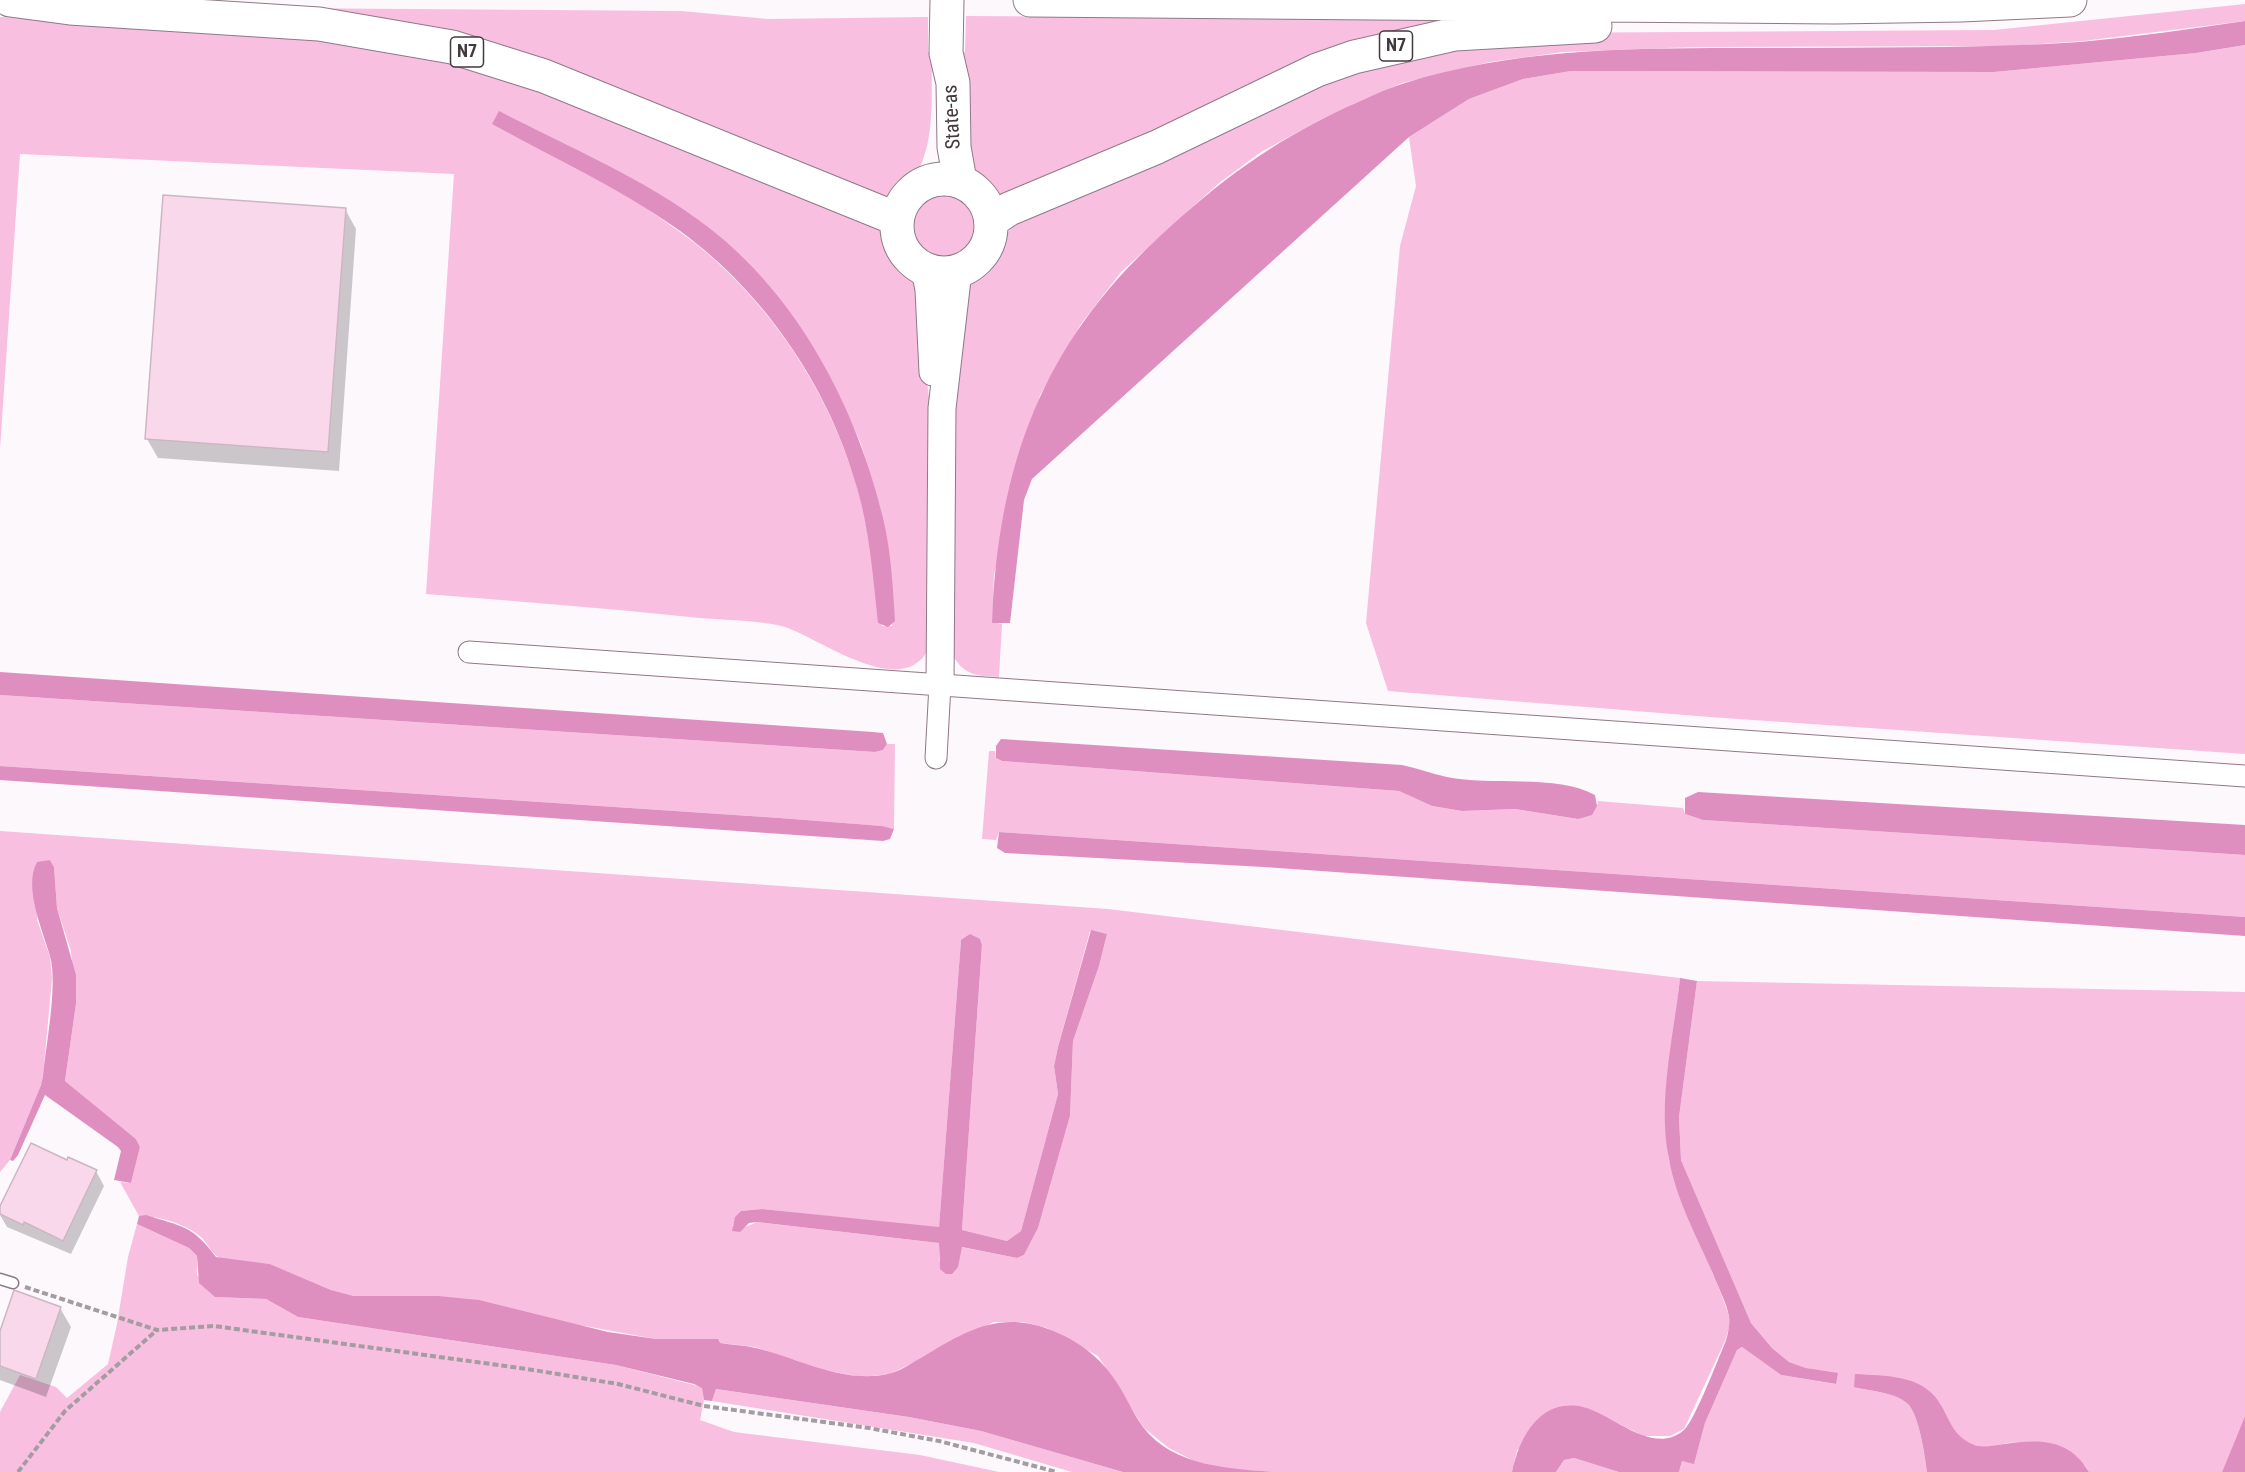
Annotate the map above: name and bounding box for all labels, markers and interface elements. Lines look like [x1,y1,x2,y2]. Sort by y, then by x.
road number: N7 [1380,31,1412,61]
road number: N7 [450,37,484,67]
street label: State-as [939,84,967,150]

